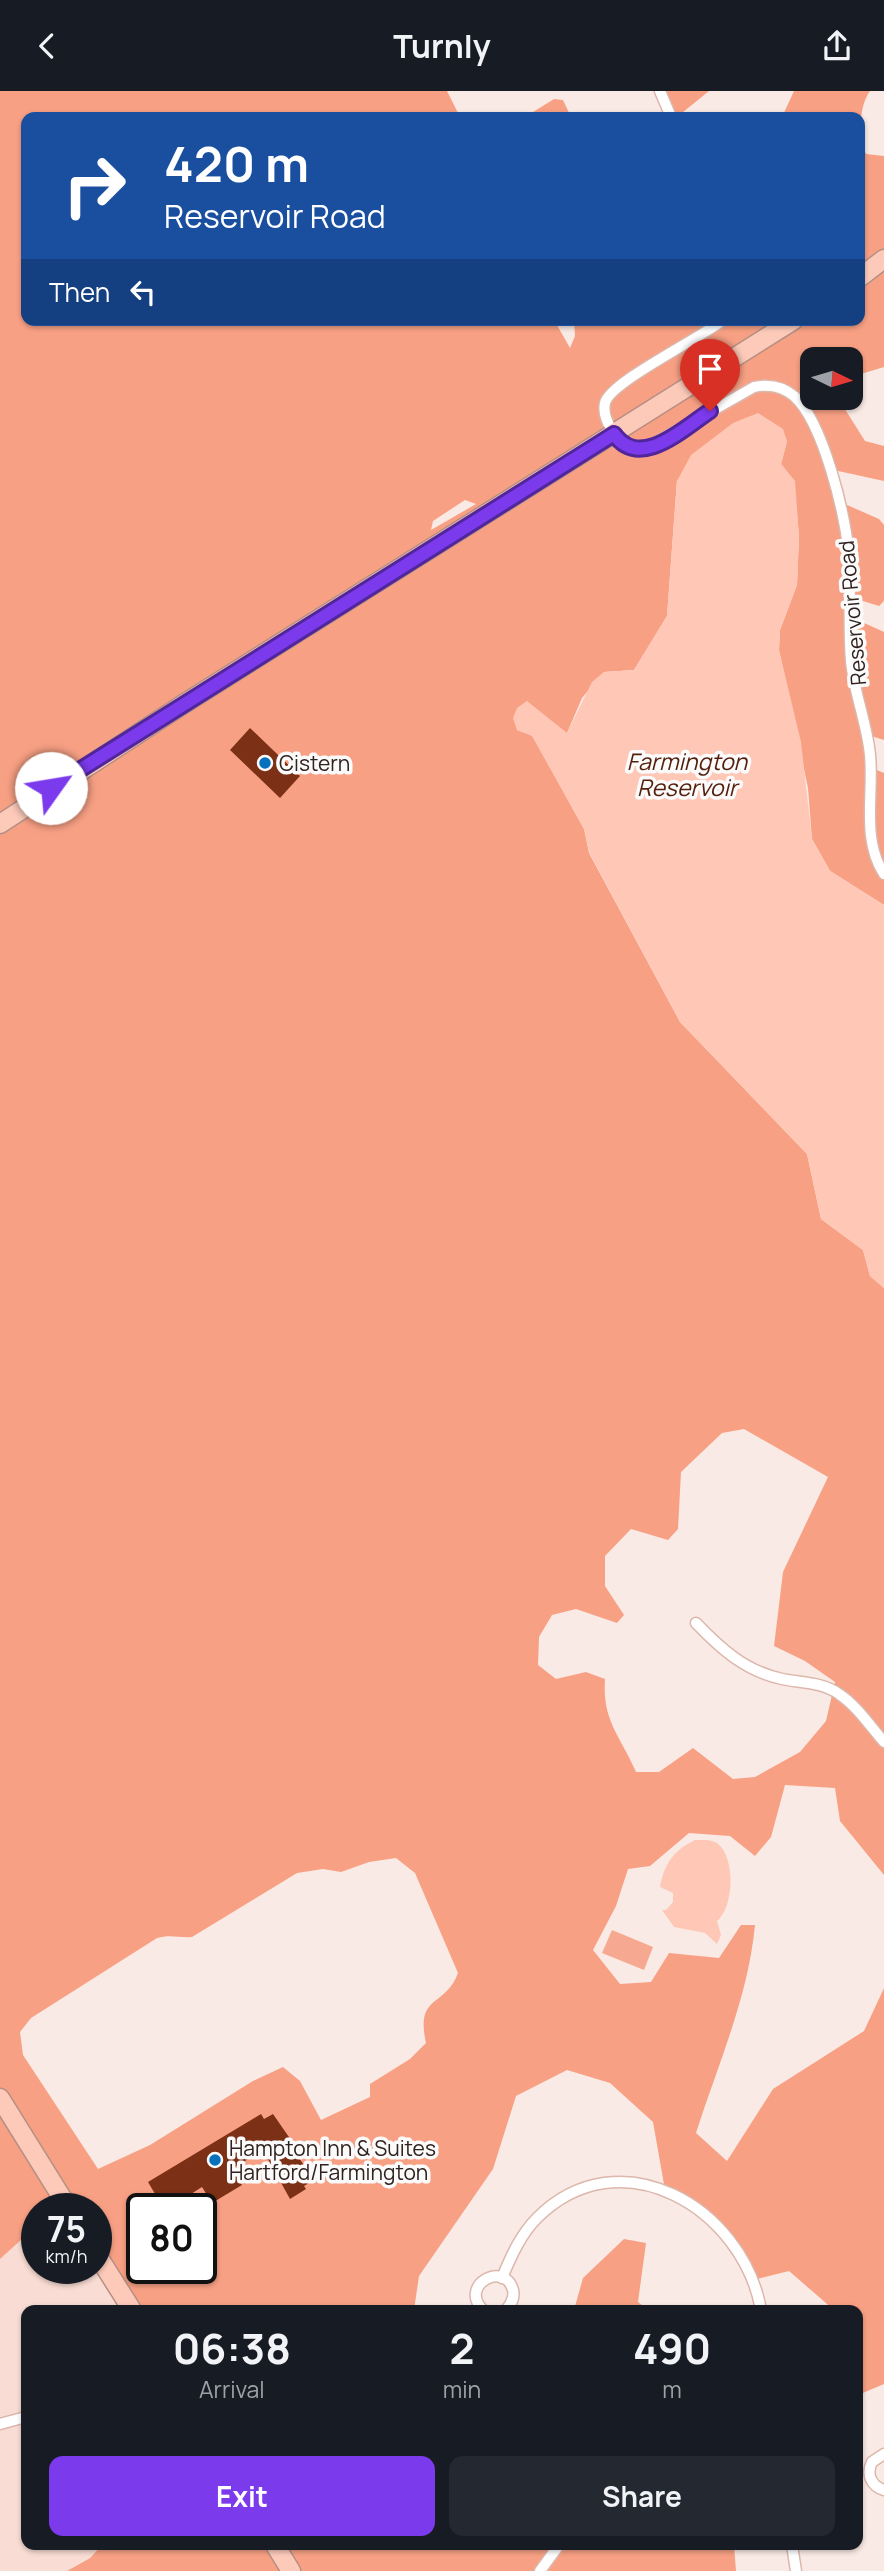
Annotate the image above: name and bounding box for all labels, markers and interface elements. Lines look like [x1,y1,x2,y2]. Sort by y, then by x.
text: Turnly [393,24,491,68]
icon: back [28,27,66,65]
icon: share [818,27,856,65]
text: 420 m [164,130,309,197]
icon: right [49,140,140,231]
text: Reservoir Road [164,194,386,238]
icon: left [124,273,162,311]
text: Then [49,274,110,310]
pin [680,339,740,411]
north arrow [800,347,863,409]
map controls [800,347,863,410]
icon: arrive [691,350,729,388]
street label: Reservoir Road [832,539,872,687]
water label: Farmington Reservoir [627,745,749,803]
place label: Cistern [279,749,350,777]
position arrow [14,751,88,825]
marker: Cistern [257,755,273,771]
place label: Hampton Inn & Suites Hartford/Farmington [229,2134,436,2186]
marker: Hampton Inn & Suites Hartford/Farmington [207,2152,223,2168]
speed limit sign: 80 [126,2193,217,2284]
text: 75 [47,2205,86,2253]
text: km/h [46,2244,87,2268]
text: 06:38 [173,2319,291,2377]
text: 2 [449,2319,475,2377]
text: 490 [633,2319,711,2377]
text: Arrival [199,2373,265,2405]
text: min [443,2373,481,2405]
text: m [662,2373,682,2405]
button: Exit [49,2456,435,2536]
button: Share [449,2456,835,2536]

